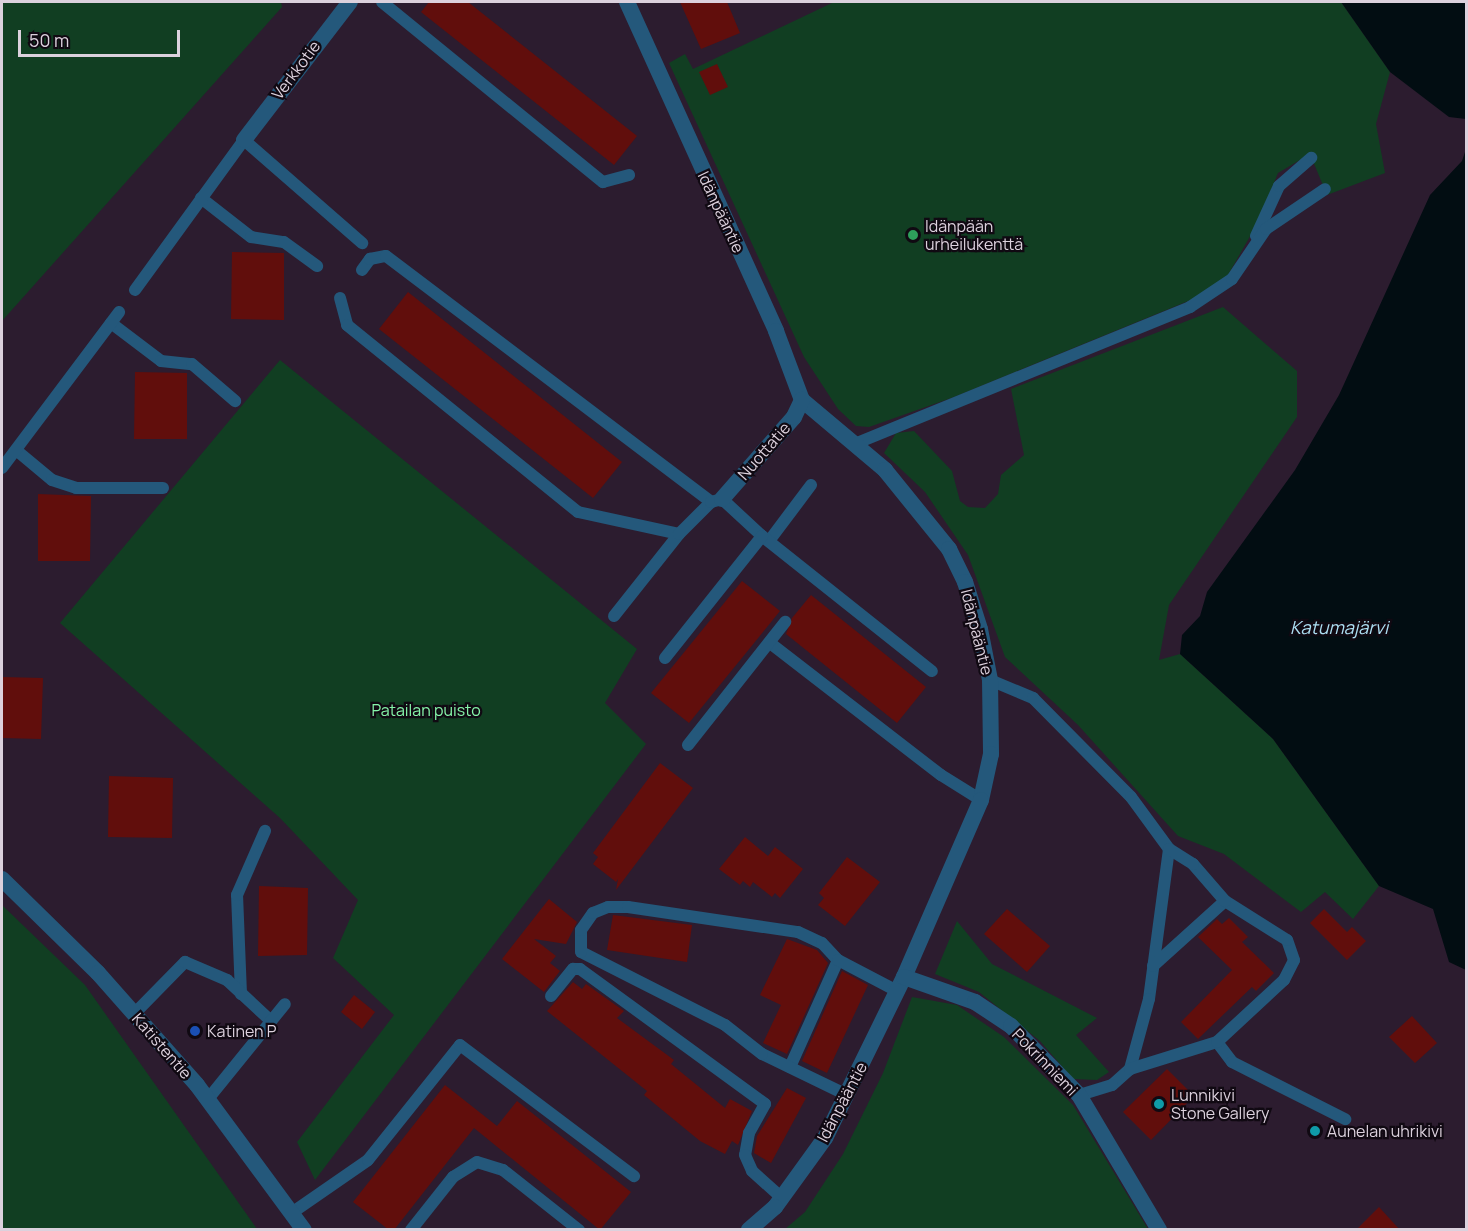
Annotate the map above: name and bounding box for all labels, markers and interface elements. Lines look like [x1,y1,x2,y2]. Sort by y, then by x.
scale bar [21,18,183,56]
text: 50 m [29,28,69,52]
street label: Verkkotie [268,37,324,103]
street label: Idänpääntie [694,168,748,256]
place label: Idänpään urheilukenttä [925,216,1023,254]
marker: Idänpään urheilukenttä [906,228,920,242]
street label: Nuottatie [734,418,794,484]
street label: Idänpääntie [957,587,997,677]
water label: Katumajärvi [1290,616,1388,638]
park label: Patailan puisto [371,700,481,720]
street label: Katistentie [128,1009,196,1083]
place label: Katinen P [207,1021,276,1041]
marker: Katinen P [188,1024,202,1038]
street label: Pokrinniemi [1008,1025,1082,1099]
street label: Idänpääntie [813,1059,871,1145]
place label: Lunnikivi Stone Gallery [1171,1085,1270,1123]
marker: Lunnikivi Stone Gallery [1152,1097,1166,1111]
place label: Aunelan uhrikivi [1327,1121,1443,1141]
marker: Aunelan uhrikivi [1308,1124,1322,1138]

